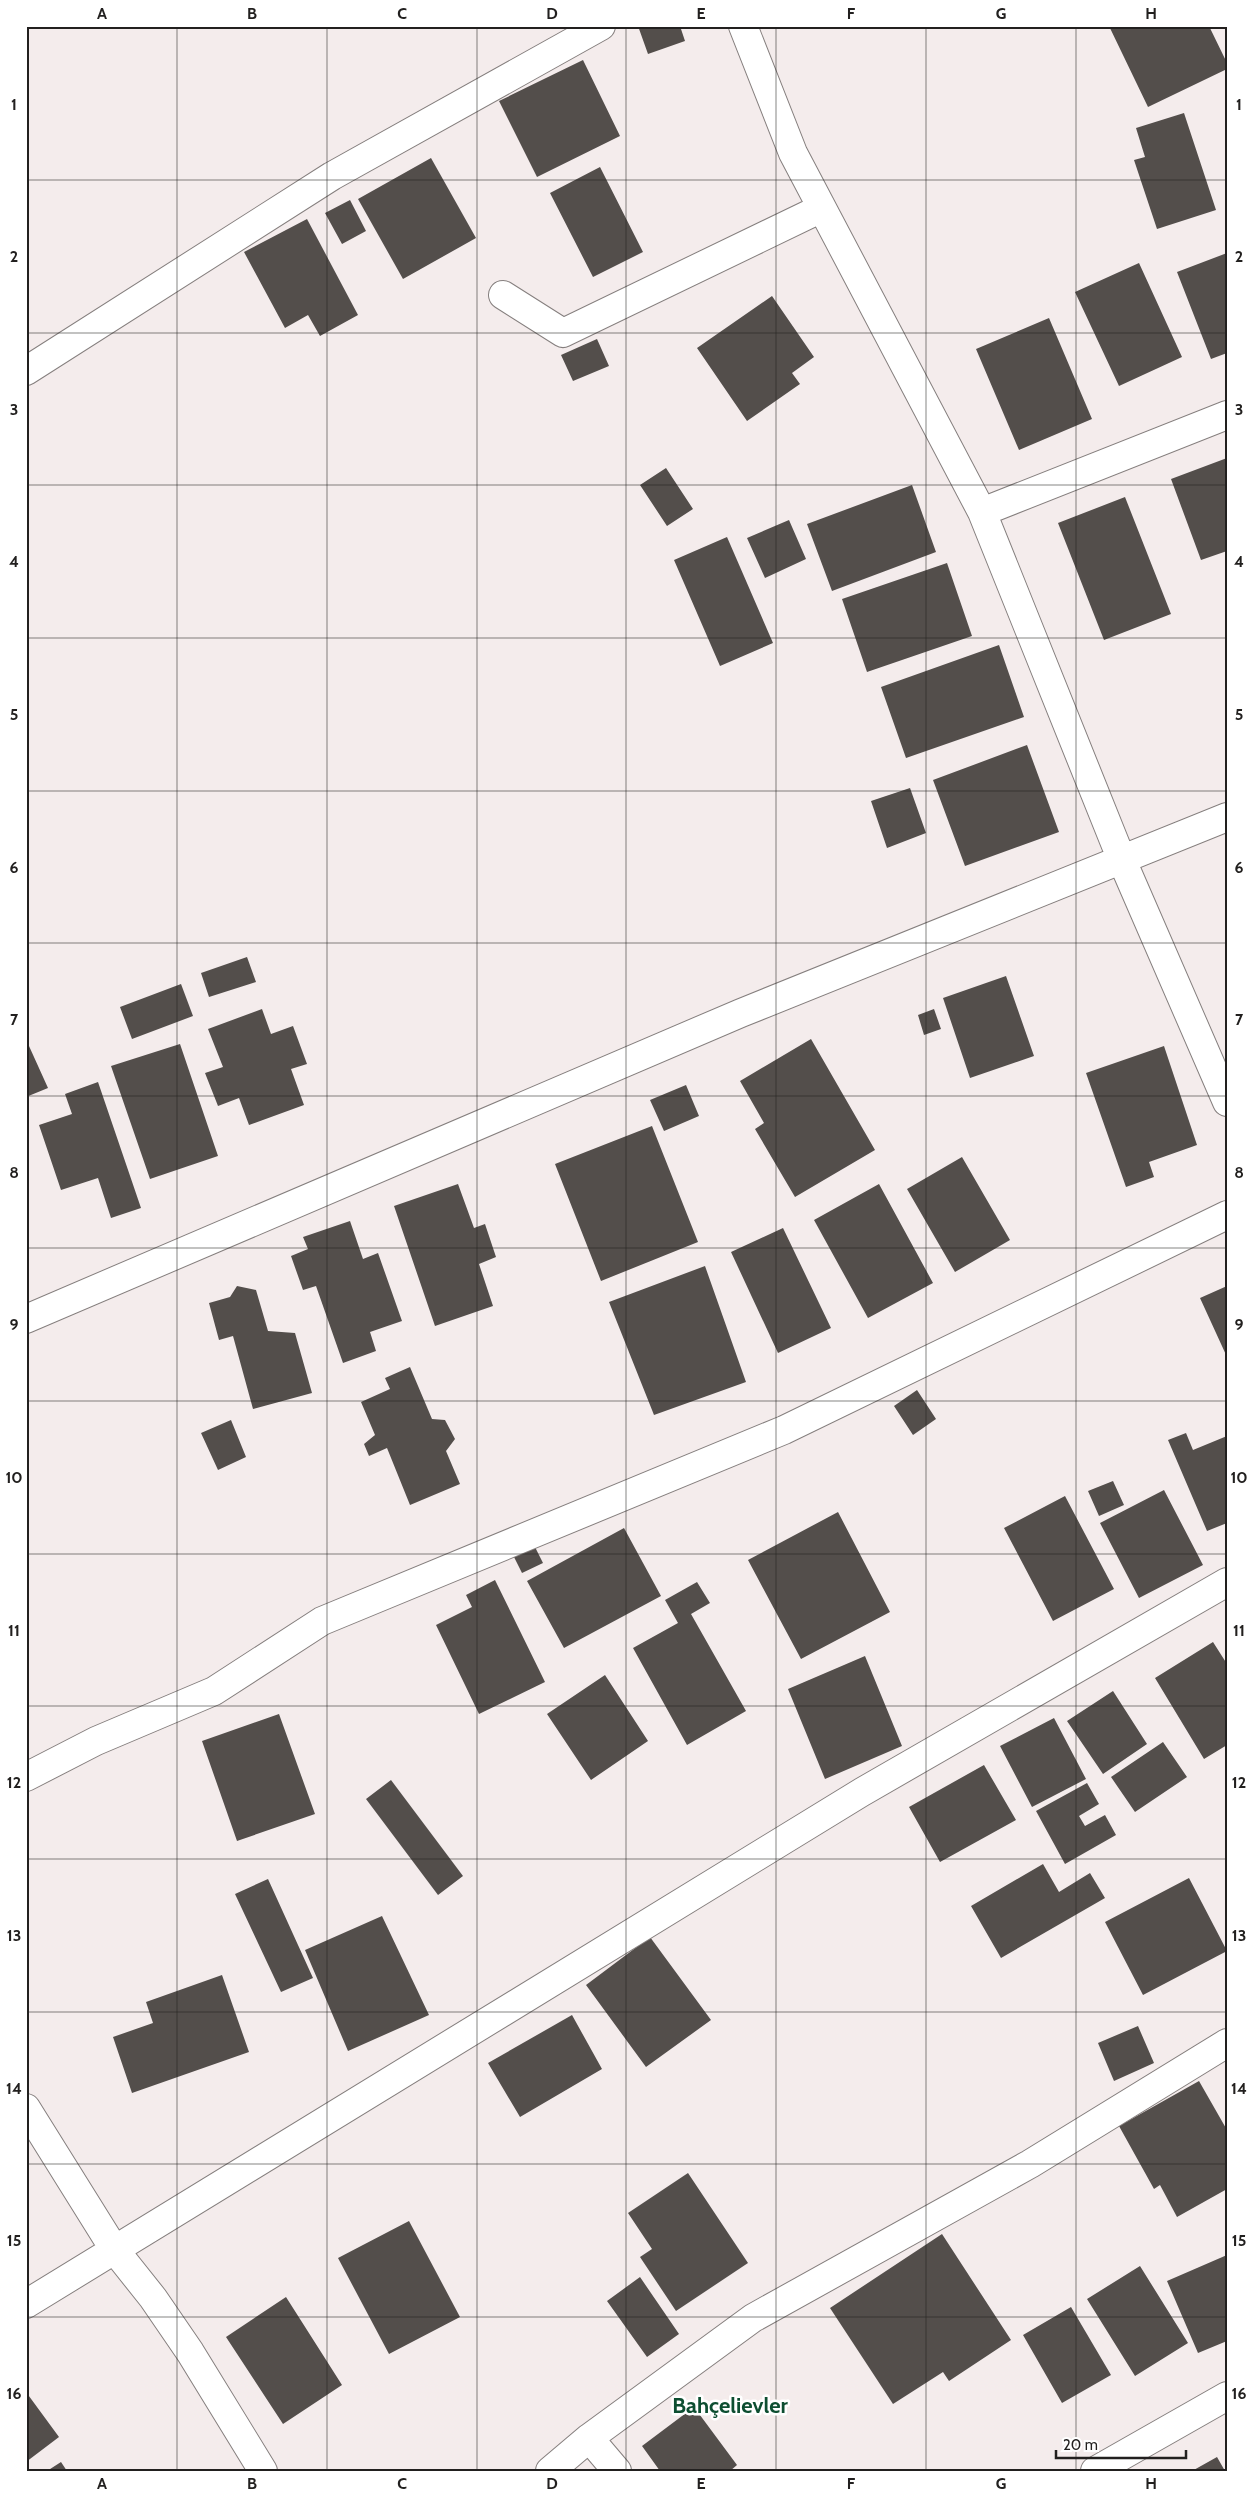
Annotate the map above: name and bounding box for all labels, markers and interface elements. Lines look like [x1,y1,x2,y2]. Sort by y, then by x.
text: A [97,4,107,23]
text: B [247,4,257,23]
text: C [397,4,407,23]
text: D [546,4,558,23]
text: E [696,4,706,23]
text: F [847,4,856,23]
text: G [996,4,1006,23]
text: H [1145,4,1157,23]
text: 1 [11,95,17,114]
text: 1 [1236,95,1242,114]
text: 2 [10,247,18,266]
text: 2 [1235,247,1243,266]
text: 3 [10,400,18,419]
text: 3 [1235,400,1243,419]
text: 4 [9,552,19,571]
text: 4 [1234,552,1244,571]
text: 5 [10,705,18,724]
text: 5 [1235,705,1243,724]
text: 6 [10,858,19,877]
text: 6 [1235,858,1244,877]
text: 7 [10,1010,19,1029]
text: 7 [1235,1010,1244,1029]
text: 8 [9,1163,19,1182]
text: 8 [1234,1163,1244,1182]
text: 9 [10,1315,19,1334]
text: 9 [1235,1315,1244,1334]
text: 10 [5,1468,23,1487]
text: 10 [1230,1468,1248,1487]
text: 11 [8,1621,20,1640]
text: 11 [1233,1621,1245,1640]
text: 12 [7,1773,21,1792]
text: 12 [1232,1773,1246,1792]
text: 13 [7,1926,21,1945]
text: 13 [1232,1926,1246,1945]
text: 14 [6,2079,22,2098]
text: 14 [1231,2079,1247,2098]
text: 15 [7,2231,21,2250]
text: 15 [1232,2231,1246,2250]
text: 16 [7,2384,21,2403]
text: 16 [1232,2384,1246,2403]
district label: Bahçelievler [672,2392,789,2419]
scale bar [1056,2427,1186,2459]
text: 20 m [1063,2436,1098,2454]
text: A [97,2474,107,2493]
text: B [247,2474,257,2493]
text: C [397,2474,407,2493]
text: D [546,2474,558,2493]
text: E [696,2474,706,2493]
text: F [847,2474,856,2493]
text: G [996,2474,1006,2493]
text: H [1145,2474,1157,2493]

